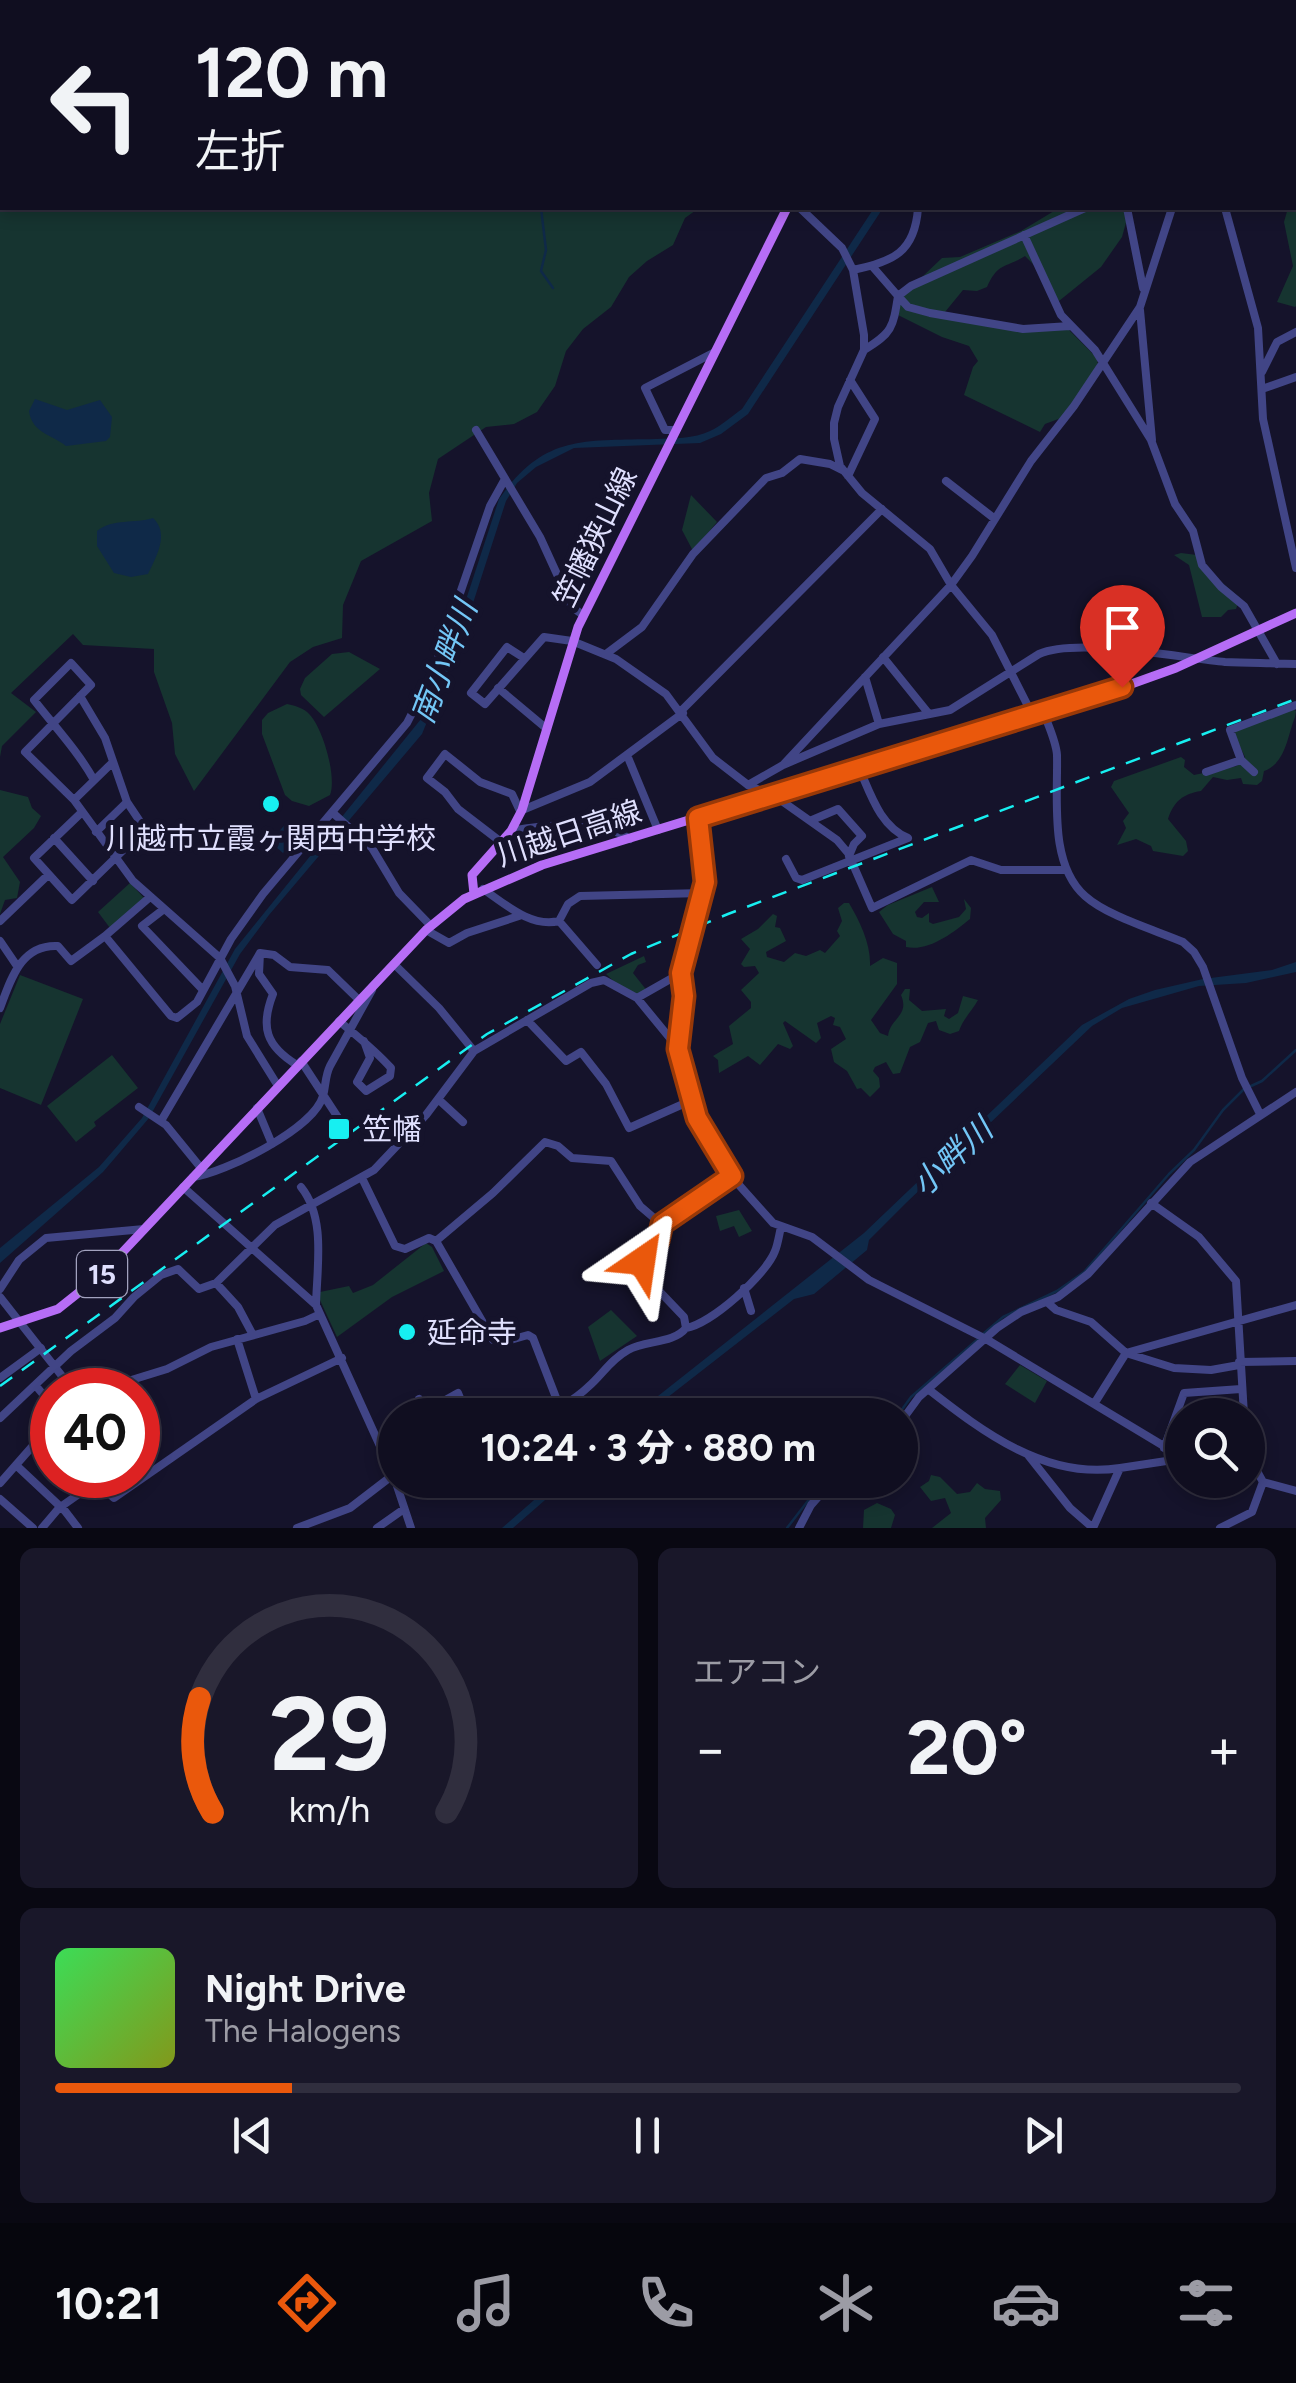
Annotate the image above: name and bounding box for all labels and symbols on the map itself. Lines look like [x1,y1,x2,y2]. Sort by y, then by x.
street label: 笠幡狭山線 [545,461,645,613]
pin [1080,585,1165,688]
water label: 南小畔川 [403,593,486,729]
street label: 川越日高線 [492,792,646,874]
marker: 川越市立霞ヶ関西中学校 [260,793,282,815]
place label: 川越市立霞ヶ関西中学校 [106,820,436,857]
water label: 小畔川 [904,1108,1002,1204]
place label: 笠幡 [362,1111,422,1148]
marker: 笠幡 [326,1116,352,1142]
position arrow [590,1209,694,1313]
road number: 15 [77,1251,127,1297]
place label: 延命寺 [427,1314,517,1351]
marker: 延命寺 [396,1321,418,1343]
speed limit sign: 40 [30,1368,160,1498]

